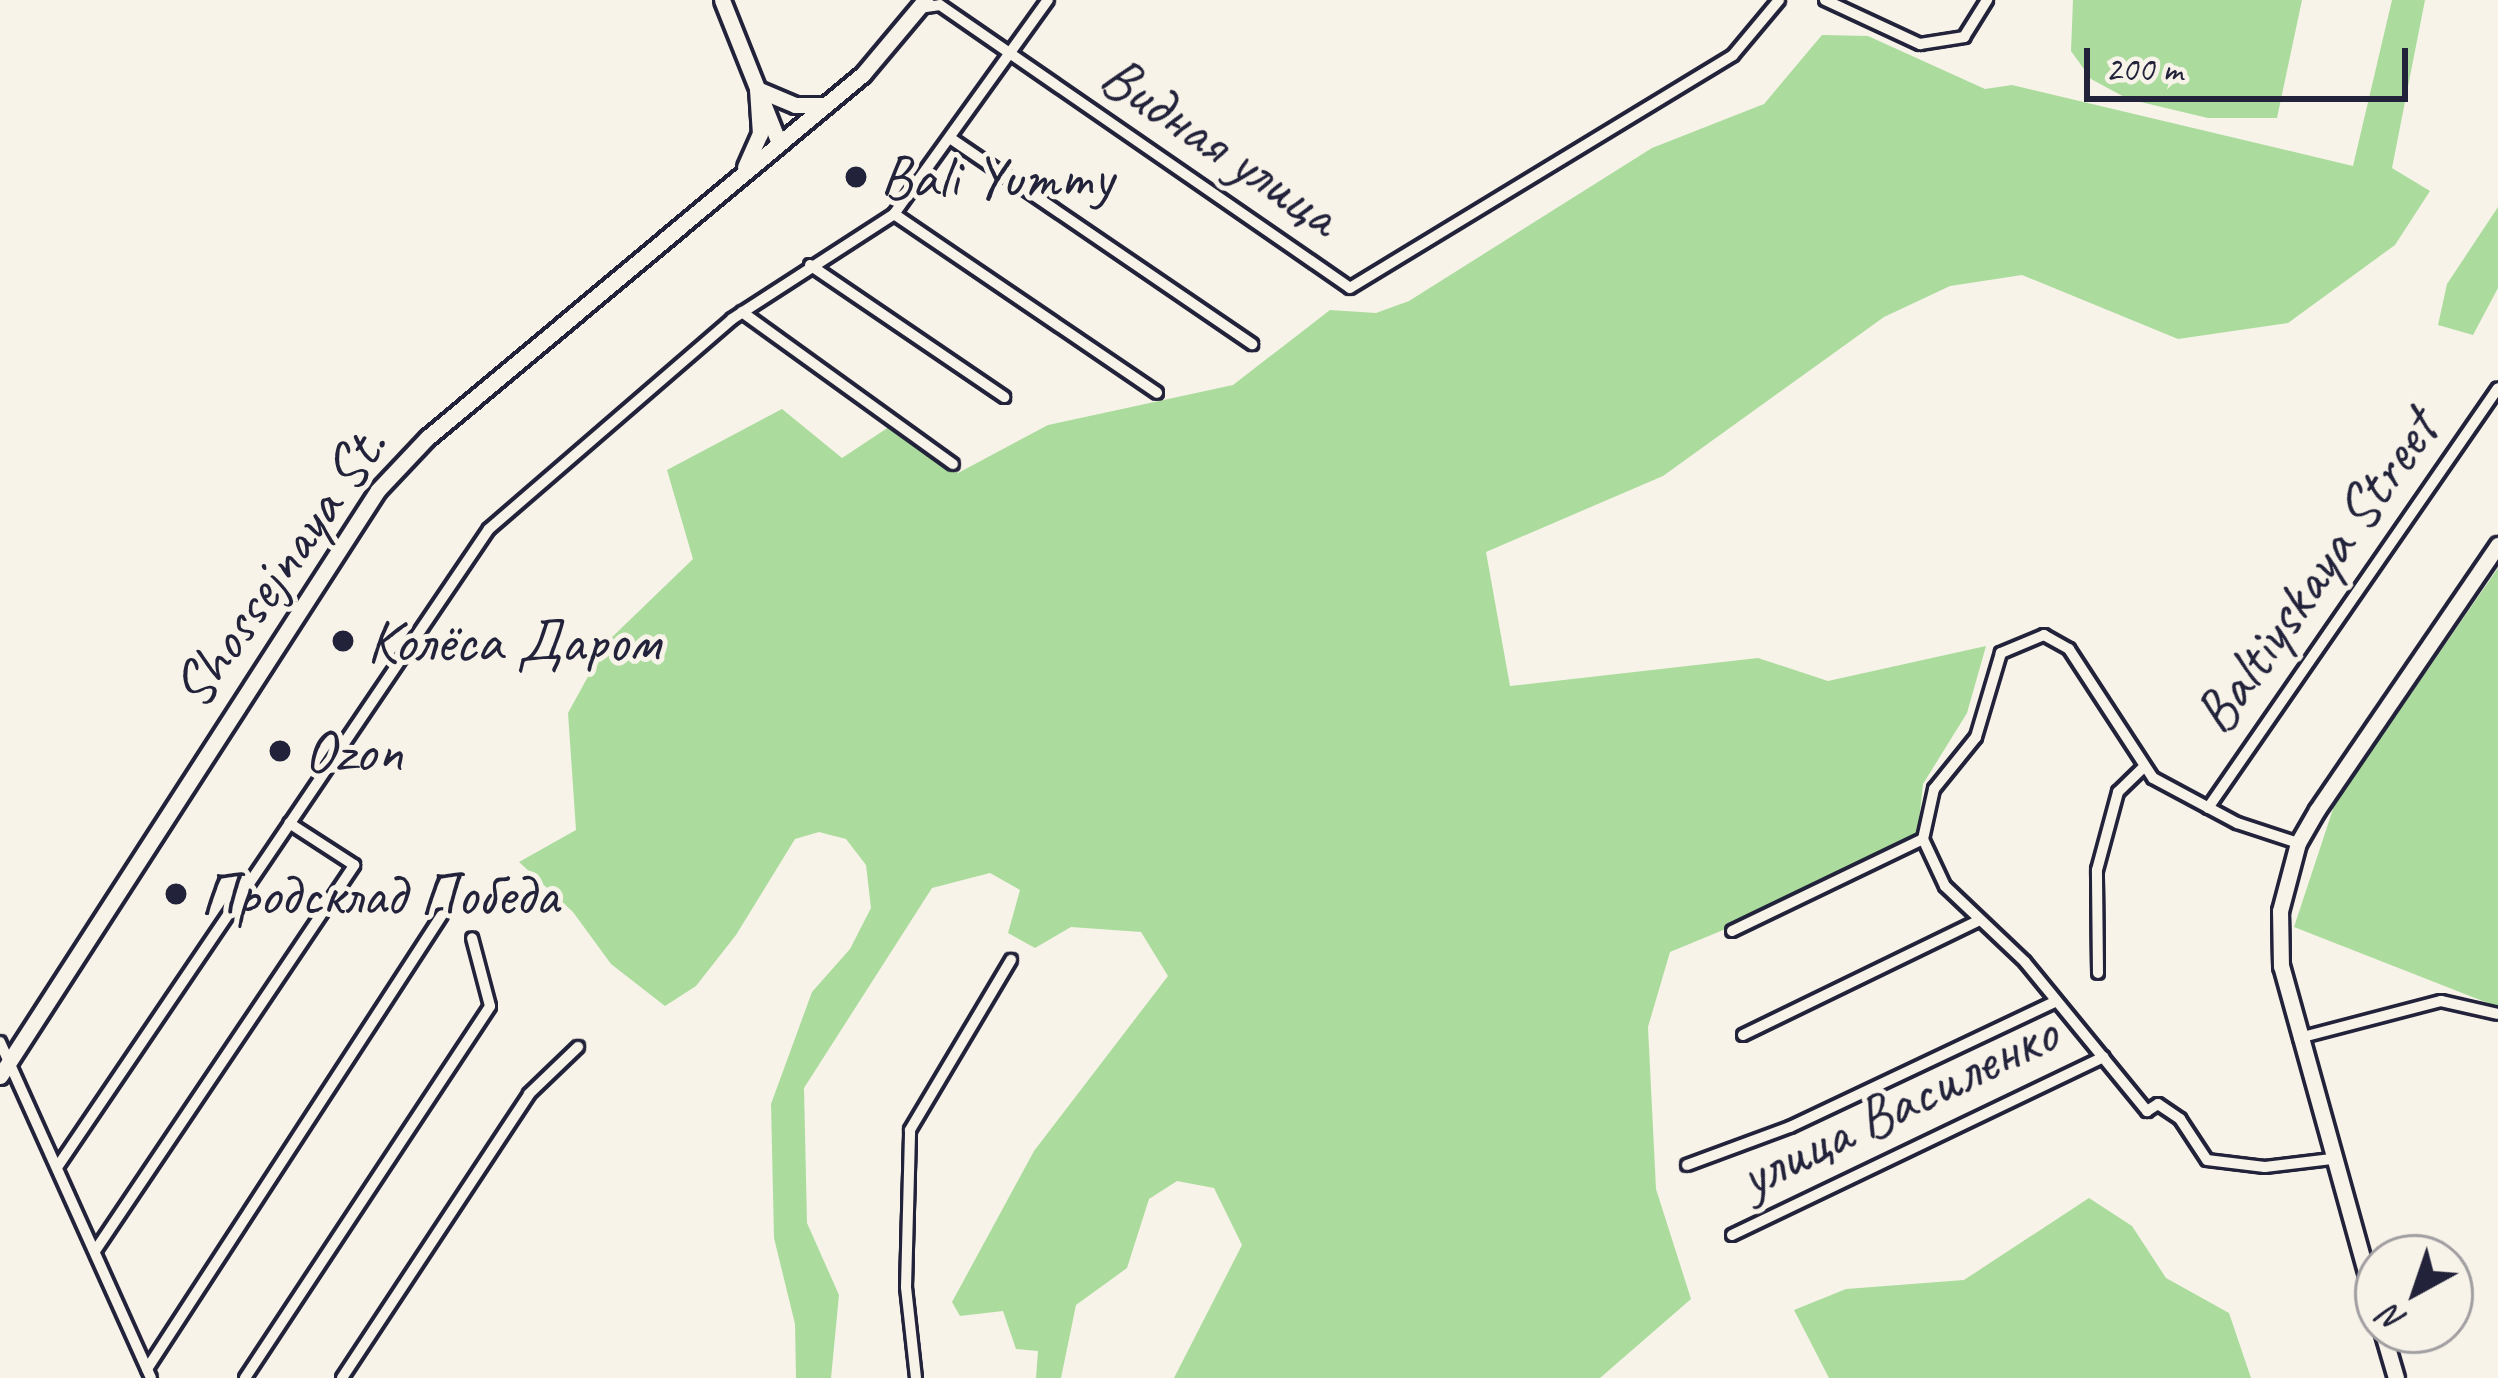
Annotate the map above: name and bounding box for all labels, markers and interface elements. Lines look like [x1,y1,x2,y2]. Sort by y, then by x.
scale bar [2090,24,2414,98]
street label: Видная улица [1087,39,1353,251]
text: 200 m [2105,46,2182,92]
place label: Bali Yummy [880,141,1113,213]
marker: Bali Yummy [843,164,869,190]
street label: Baltiyskaya Street [2178,397,2454,747]
street label: Shossejnaya St. [156,412,402,722]
place label: Колёса Даром [367,605,665,677]
marker: Колёса Даром [330,628,356,654]
place label: Ozon [304,715,403,787]
marker: Ozon [267,738,293,764]
place label: Продсклад Победа [200,858,559,930]
marker: Продсклад Победа [163,881,189,907]
street label: улица Василенко [1729,998,2067,1212]
north arrow [2354,1234,2474,1354]
text: N [2371,1297,2414,1342]

